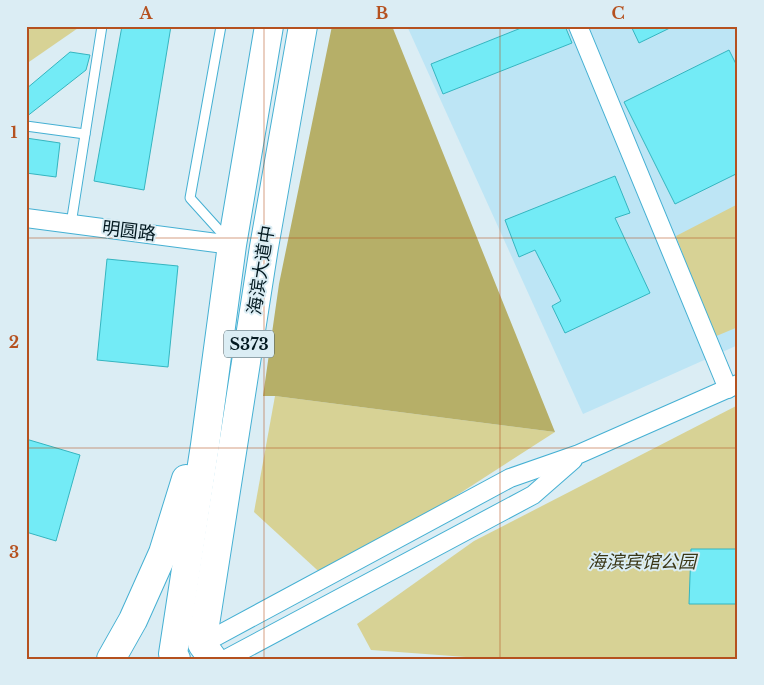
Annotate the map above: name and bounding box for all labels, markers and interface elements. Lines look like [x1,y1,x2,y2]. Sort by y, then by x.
text: A [139,3,154,23]
text: B [376,3,389,23]
text: C [611,3,625,23]
text: 1 [11,122,18,142]
street label: 明圆路 [101,217,157,245]
street label: 海滨大道中 [243,224,279,316]
road number: S373 [224,330,274,358]
text: 2 [9,332,19,352]
text: 3 [9,542,19,562]
park label: 海滨宾馆公园 [588,551,699,573]

